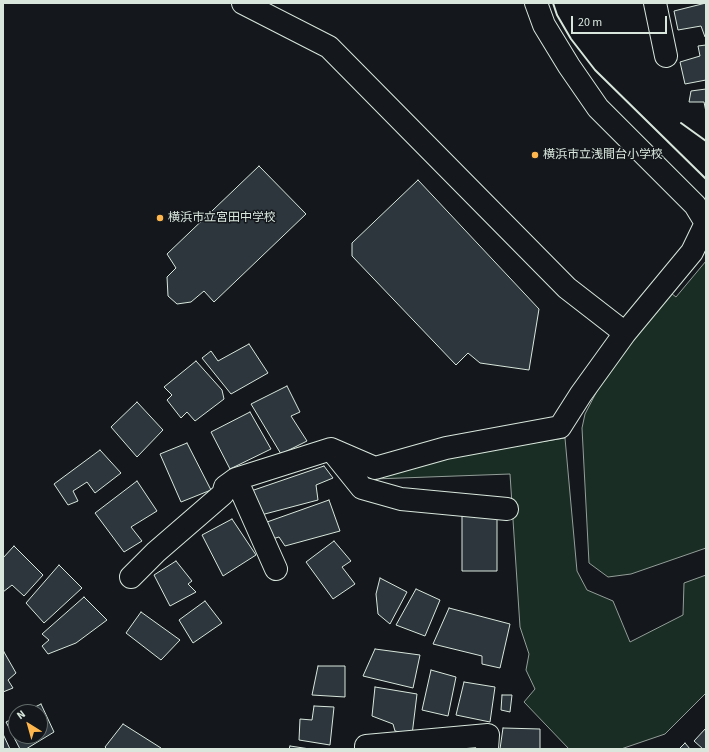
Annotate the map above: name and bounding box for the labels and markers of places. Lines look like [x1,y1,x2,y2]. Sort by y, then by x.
place label: 横浜市立浅間台小学校 [543,148,663,162]
marker: 横浜市立浅間台小学校 [530,150,540,160]
place label: 横浜市立宮田中学校 [168,211,276,225]
marker: 横浜市立宮田中学校 [155,213,165,223]

